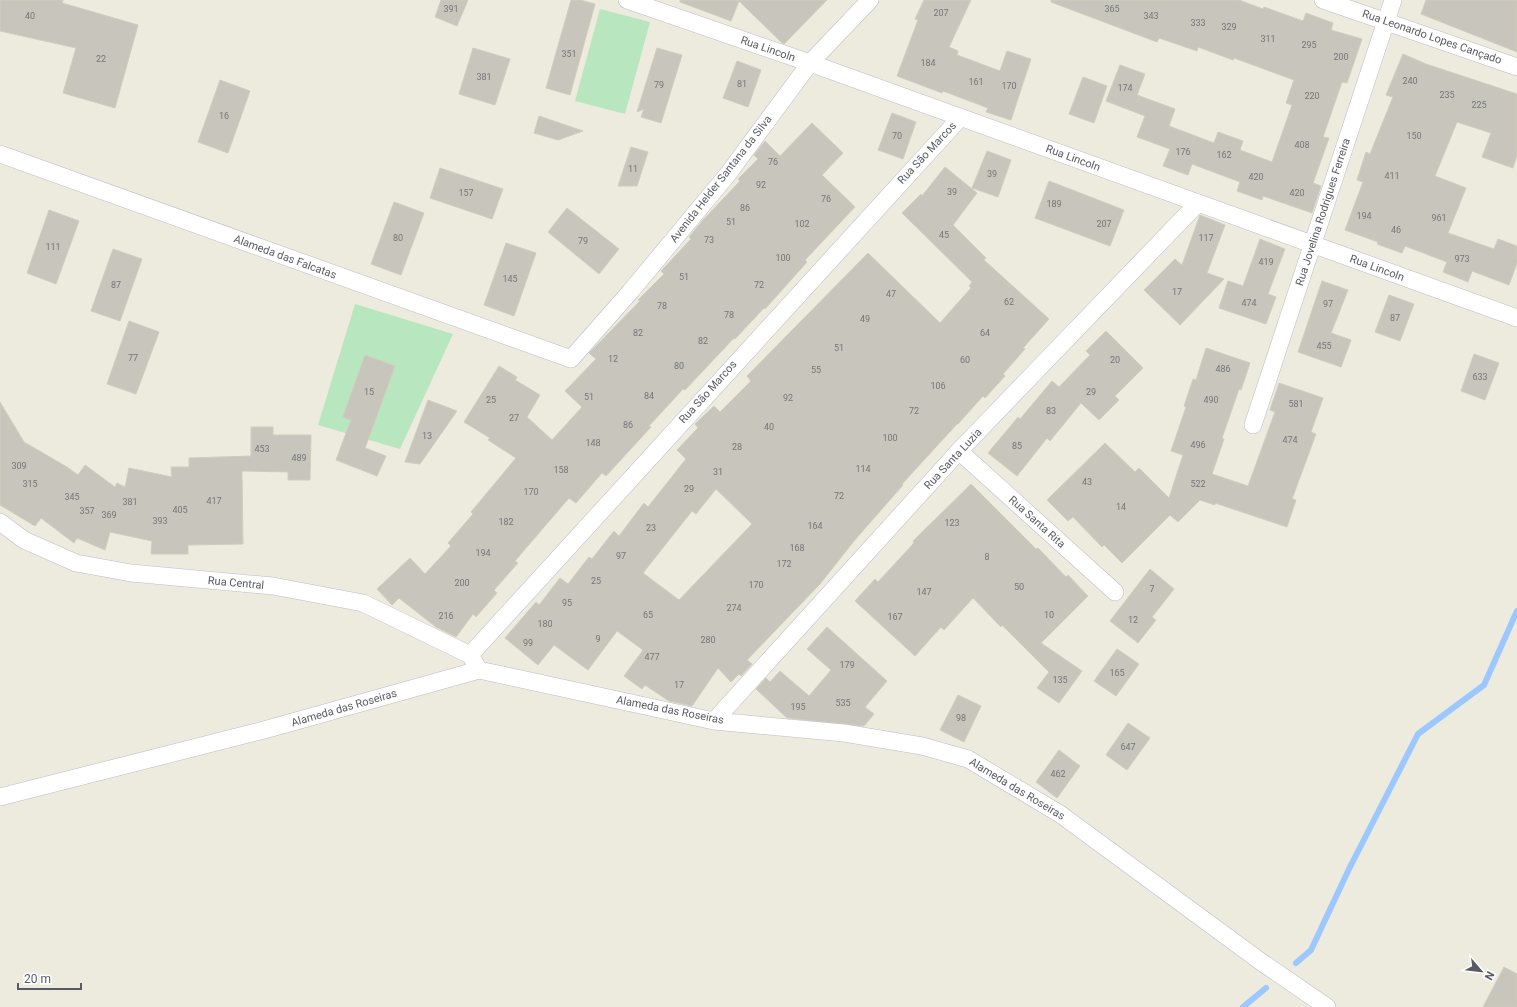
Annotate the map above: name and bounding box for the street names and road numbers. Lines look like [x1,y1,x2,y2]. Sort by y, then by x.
street label: Rua Leonardo Lopes Cançado [1361,7,1503,67]
street label: Rua Lincoln [739,34,797,64]
street label: Avenida Helder Santana da Silva [667,113,775,245]
street label: Rua São Marcos [895,119,959,187]
street label: Rua Jovelina Rodrigues Ferreira [1293,137,1353,287]
street label: Rua Lincoln [1044,142,1102,174]
street label: Alameda das Falcatas [232,232,338,282]
street label: Rua Lincoln [1348,252,1406,284]
street label: Rua São Marcos [676,358,740,426]
street label: Rua Santa Luzia [922,426,984,492]
street label: Rua Santa Rita [1006,493,1068,551]
street label: Rua Central [207,574,265,592]
street label: Alameda das Roseiras [290,687,399,729]
street label: Alameda das Roseiras [615,693,725,727]
street label: Alameda das Roseiras [967,755,1067,823]

